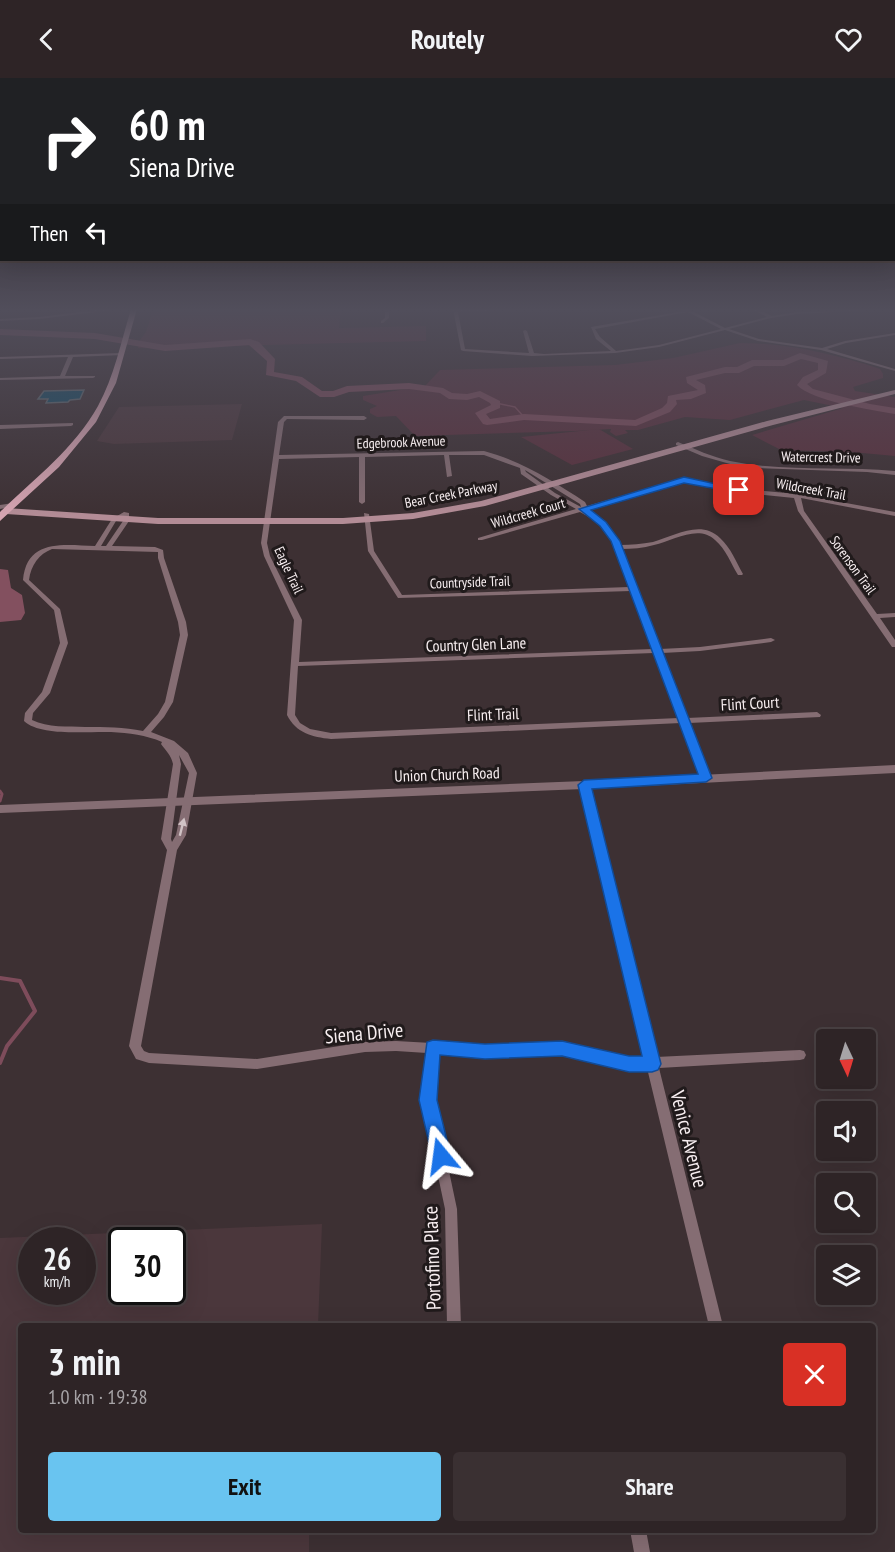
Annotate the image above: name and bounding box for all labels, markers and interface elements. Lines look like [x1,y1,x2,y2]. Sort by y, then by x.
text: Routely [411,22,484,56]
icon: back [30,23,63,56]
icon: heart [832,23,865,56]
text: 60 m [129,97,206,152]
icon: right [30,102,108,180]
text: Siena Drive [129,150,235,184]
icon: left [80,216,113,249]
text: Then [30,219,68,247]
street label: Edgebrook Avenue [356,431,446,453]
street label: Watercrest Drive [781,447,861,467]
pin [713,464,764,515]
icon: arrive [722,473,755,506]
street label: Wildcreek Trail [775,474,848,504]
street label: Bear Creek Parkway [403,476,500,512]
street label: Wildcreek Court [489,494,567,532]
street label: Sorenson Trail [826,532,881,598]
street label: Eagle Trail [270,543,308,597]
street label: Countryside Trail [430,572,511,592]
street label: Country Glen Lane [425,632,527,656]
street label: Flint Court [720,691,780,715]
street label: Flint Trail [467,703,520,725]
street label: Union Church Road [394,762,500,786]
one-way arrow [178,817,188,836]
street label: Siena Drive [324,1017,404,1049]
north arrow [816,1029,876,1089]
map controls [816,1029,876,1305]
street label: Venice Avenue [664,1087,714,1190]
button: sound [816,1101,876,1161]
position arrow [409,1124,473,1188]
button: search [816,1173,876,1233]
street label: Portofino Place [417,1206,447,1310]
speed limit sign: 30 [108,1227,186,1305]
text: 26 [43,1239,71,1278]
button: layers [816,1245,876,1305]
text: km/h [44,1272,70,1291]
text: 3 min [48,1338,121,1385]
button: close [783,1343,846,1406]
text: 1.0 km · 19:38 [48,1384,147,1410]
button: Exit [48,1452,441,1521]
button: Share [453,1452,846,1521]

